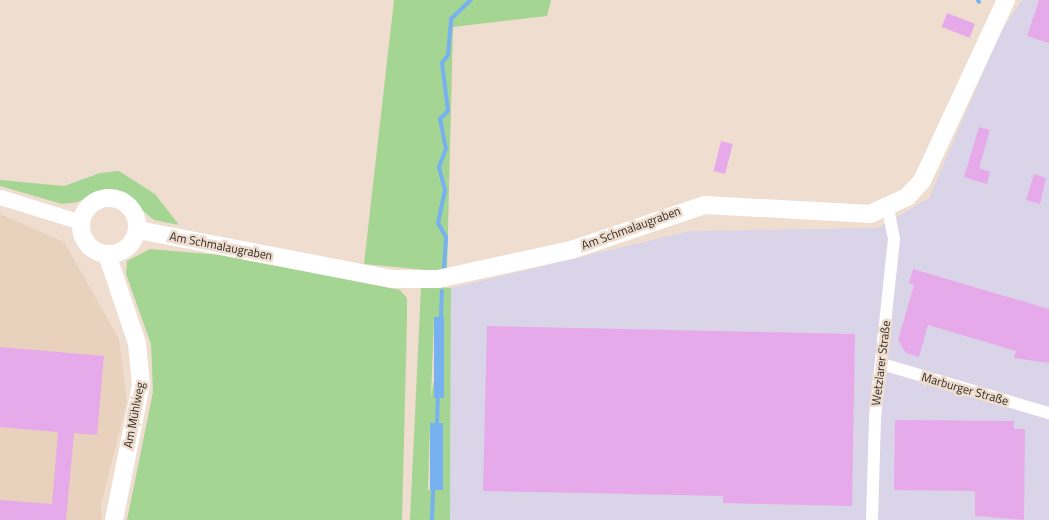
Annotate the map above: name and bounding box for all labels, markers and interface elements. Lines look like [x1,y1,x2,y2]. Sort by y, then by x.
street label: Am Schmalaugraben [580,203,682,253]
street label: Am Schmalaugraben [168,229,274,263]
street label: Wetzlarer Straße [869,320,893,406]
street label: Marburger Straße [920,370,1010,408]
street label: Am Mühlweg [121,381,147,449]

